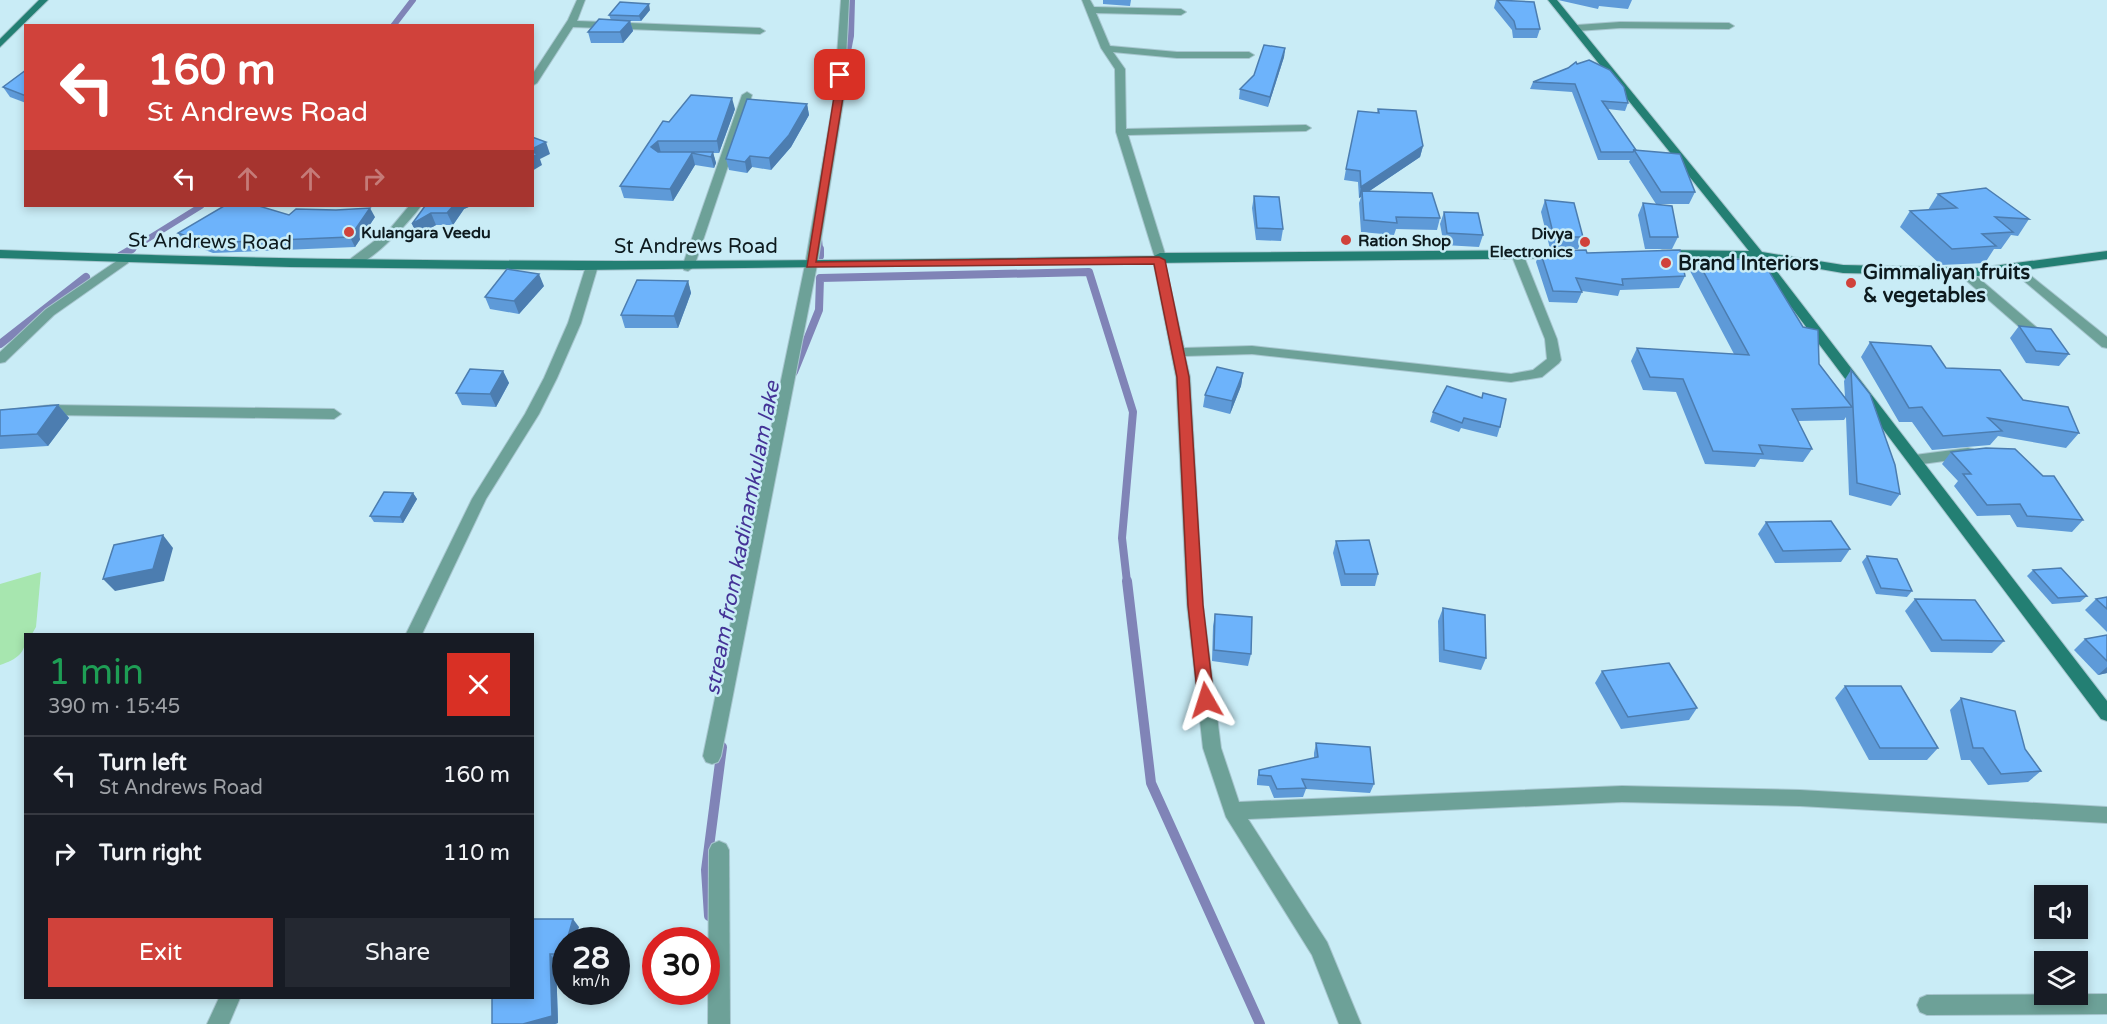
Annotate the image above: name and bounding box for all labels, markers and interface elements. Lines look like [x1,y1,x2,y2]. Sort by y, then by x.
text: 160 m [147,45,276,96]
icon: left [48,48,126,126]
pin [814,49,865,100]
icon: arrive [823,58,856,91]
text: St Andrews Road [147,96,368,129]
icon: left [168,162,201,195]
icon: ahead [231,162,264,195]
icon: ahead [294,162,327,195]
icon: right [357,162,390,195]
place label: Kulangara Veedu [361,223,491,243]
place label: Divya Electronics [1490,224,1573,262]
marker: Kulangara Veedu [342,225,356,239]
street label: St Andrews Road [128,229,292,255]
place label: Ration Shop [1358,231,1451,251]
marker: Ration Shop [1339,233,1353,247]
street label: St Andrews Road [614,235,778,259]
marker: Divya Electronics [1578,235,1592,249]
place label: Brand Interiors [1678,252,1819,276]
marker: Brand Interiors [1659,256,1673,270]
place label: Gimmaliyan fruits & vegetables [1863,261,2030,308]
marker: Gimmaliyan fruits & vegetables [1844,276,1858,290]
water label: stream from kadinamkulam lake [700,378,785,697]
text: 1 min [48,651,144,694]
button: close [447,653,510,716]
position arrow [1174,668,1238,732]
text: 390 m · 15:45 [48,695,180,719]
text: Turn left [99,750,187,776]
icon: left [48,759,81,792]
text: 160 m [443,762,510,788]
text: St Andrews Road [99,776,263,800]
icon: right [48,837,81,870]
text: Turn right [99,840,201,866]
text: 110 m [443,840,510,866]
map controls [2034,885,2088,1005]
button: sound [2034,885,2088,939]
button: Exit [48,918,273,987]
button: Share [285,918,510,987]
speed limit sign: 30 [642,927,720,1005]
text: 28 [572,940,610,977]
button: layers [2034,951,2088,1005]
text: km/h [572,972,610,990]

